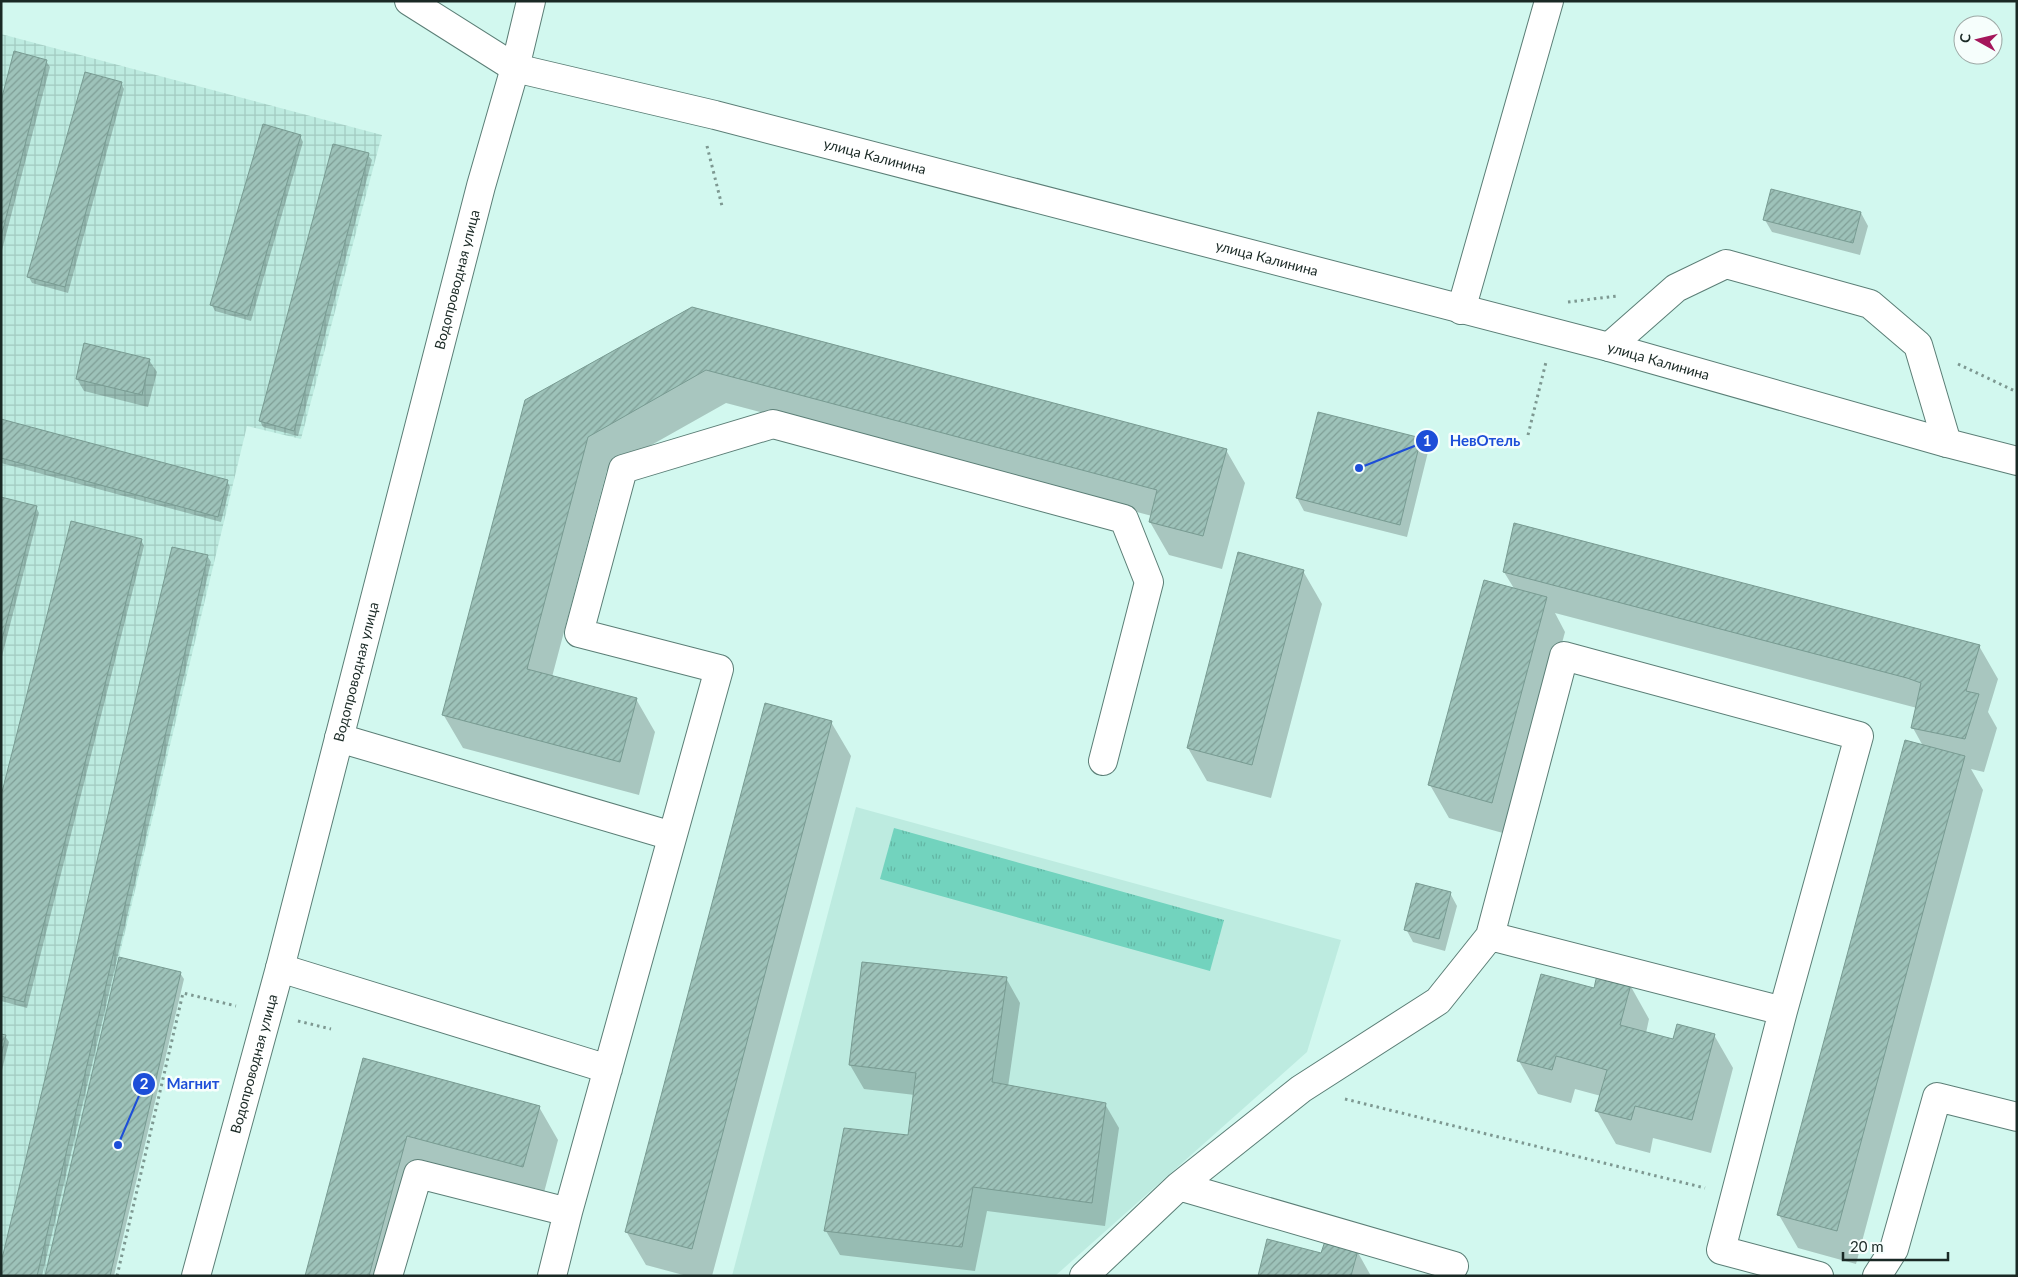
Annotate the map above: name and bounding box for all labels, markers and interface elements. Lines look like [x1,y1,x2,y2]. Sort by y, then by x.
north arrow [1953,15,2003,65]
text: С [1956,32,1974,44]
street label: улица Калинина [822,135,928,177]
street label: Водопроводная улица [430,208,483,351]
street label: улица Калинина [1214,236,1320,279]
street label: улица Калинина [1606,338,1712,383]
callout: НевОтель [1415,426,1530,456]
text: 1 [1423,431,1431,449]
text: НевОтель [1450,431,1520,449]
street label: Водопроводная улица [330,600,382,743]
street label: Водопроводная улица [226,992,281,1135]
callout: Магнит [131,1069,229,1099]
text: 2 [140,1074,149,1092]
text: Магнит [167,1074,220,1092]
scale bar [1843,1230,1948,1262]
text: 20 m [1850,1237,1884,1255]

